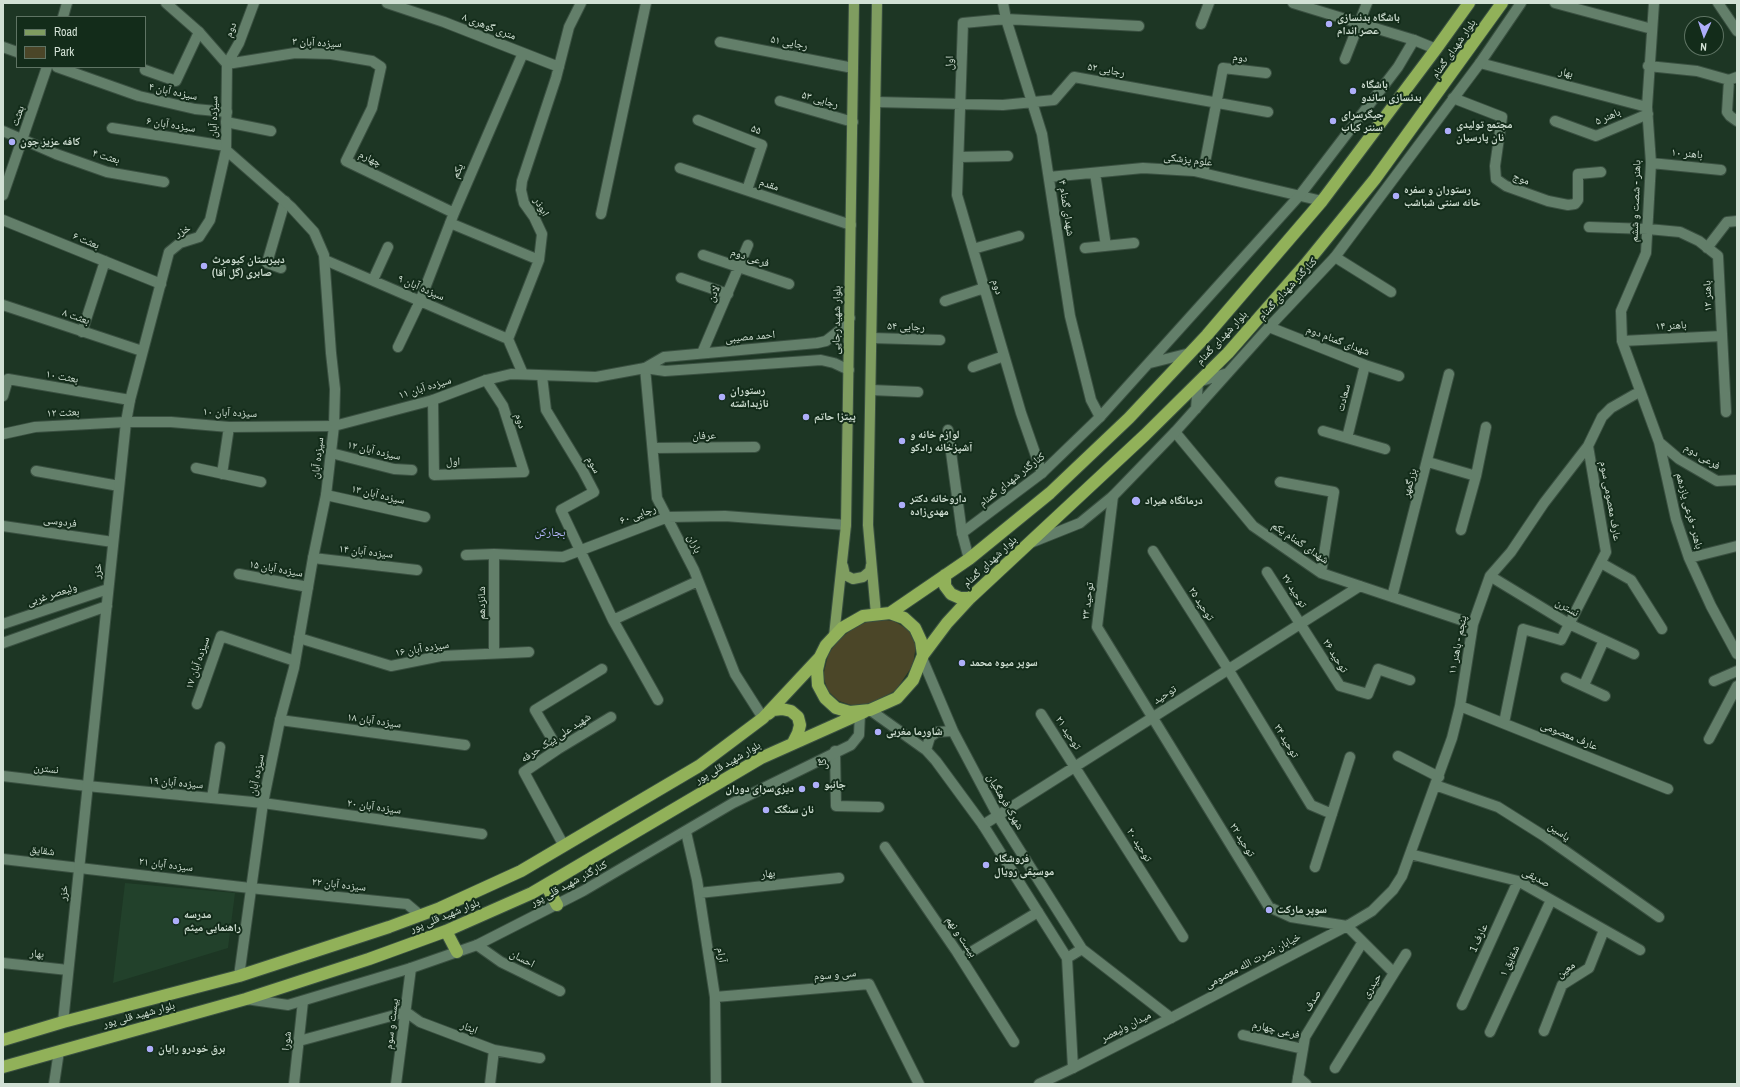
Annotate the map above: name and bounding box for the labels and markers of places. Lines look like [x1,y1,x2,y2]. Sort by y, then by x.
place label: باشگاه بدنسازی عصر اندام [1337,11,1400,37]
marker: باشگاه بدنسازی عصر اندام [1324,19,1334,29]
place label: باشگاه بدنسازی ساندو [1361,78,1422,104]
marker: باشگاه بدنسازی ساندو [1348,86,1358,96]
place label: جیگرسرای سنتر کباب [1341,108,1384,134]
marker: جیگرسرای سنتر کباب [1328,116,1338,126]
place label: مجتمع تولیدی نان پارسیان [1456,118,1513,144]
marker: مجتمع تولیدی نان پارسیان [1443,126,1453,136]
place label: کافه عزیز جون [20,135,80,149]
marker: کافه عزیز جون [7,137,17,147]
place label: رستوران و سفره خانه سنتی شباشب [1404,183,1481,209]
marker: رستوران و سفره خانه سنتی شباشب [1391,191,1401,201]
place label: دبیرستان کیومرث صابری (گل آقا) [212,253,285,279]
marker: دبیرستان کیومرث صابری (گل آقا) [199,261,209,271]
place label: رستوران نازبداشته [730,384,769,410]
marker: رستوران نازبداشته [717,392,727,402]
place label: پیتزا حاتم [814,410,856,424]
marker: پیتزا حاتم [801,412,811,422]
place label: لوازم خانه و آشپزخانه رادکو [910,428,972,454]
marker: لوازم خانه و آشپزخانه رادکو [897,436,907,446]
place label: داروخانه دکتر مهدی‌زاده [910,492,966,518]
place label: درمانگاه هیراد [1145,494,1203,508]
marker: درمانگاه هیراد [1130,495,1142,507]
marker: داروخانه دکتر مهدی‌زاده [897,500,907,510]
place label: سوپر میوه محمد [970,656,1038,670]
marker: سوپر میوه محمد [957,658,967,668]
place label: شاورما مغربی [886,725,942,739]
marker: شاورما مغربی [873,727,883,737]
place label: جانبو [824,778,846,792]
marker: جانبو [811,780,821,790]
place label: دیزی‌سرای دوران [725,782,794,796]
marker: دیزی‌سرای دوران [797,784,807,794]
place label: نان سنگک [774,803,814,817]
marker: نان سنگک [761,805,771,815]
place label: فروشگاه موسیقی رویال [994,852,1054,878]
marker: فروشگاه موسیقی رویال [981,860,991,870]
place label: سوپر مارکت [1277,903,1327,917]
marker: سوپر مارکت [1264,905,1274,915]
place label: مدرسه راهنمایی میثم [184,908,241,934]
marker: مدرسه راهنمایی میثم [171,916,181,926]
place label: برق خودرو رایان [158,1042,225,1056]
marker: برق خودرو رایان [145,1044,155,1054]

